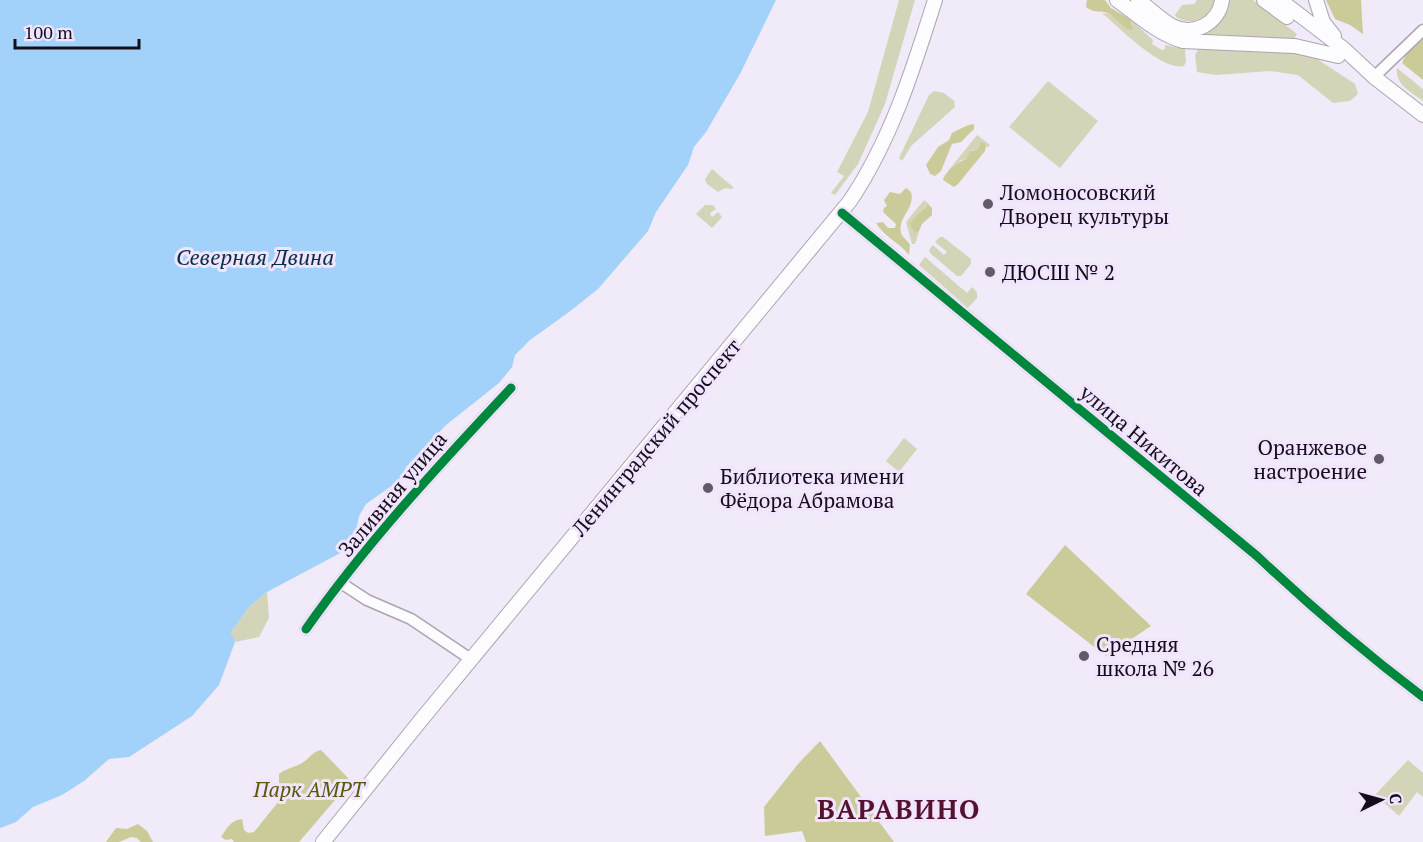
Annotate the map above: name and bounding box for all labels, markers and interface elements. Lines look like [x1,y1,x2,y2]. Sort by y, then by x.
scale bar [15,12,140,50]
text: 100 m [24,20,73,44]
place label: Ломоносовский Дворец культуры [999,178,1169,230]
marker: Ломоносовский Дворец культуры [981,197,995,211]
water label: Северная Двина [176,242,334,271]
place label: ДЮСШ № 2 [1002,258,1115,286]
marker: ДЮСШ № 2 [983,265,997,279]
street label: Ленинградский проспект [564,332,747,542]
street label: улица Никитова [1073,378,1214,502]
street label: Заливная улица [331,425,453,562]
place label: Оранжевое настроение [1253,433,1367,485]
marker: Оранжевое настроение [1372,452,1386,466]
place label: Библиотека имени Фёдора Абрамова [720,462,905,514]
marker: Библиотека имени Фёдора Абрамова [701,481,715,495]
place label: Средняя школа № 26 [1096,630,1214,682]
marker: Средняя школа № 26 [1077,649,1091,663]
north arrow [1351,770,1411,830]
park label: Парк АМРТ [253,775,367,803]
district label: ВАРАВИНО [817,791,981,827]
text: С [1385,793,1407,805]

